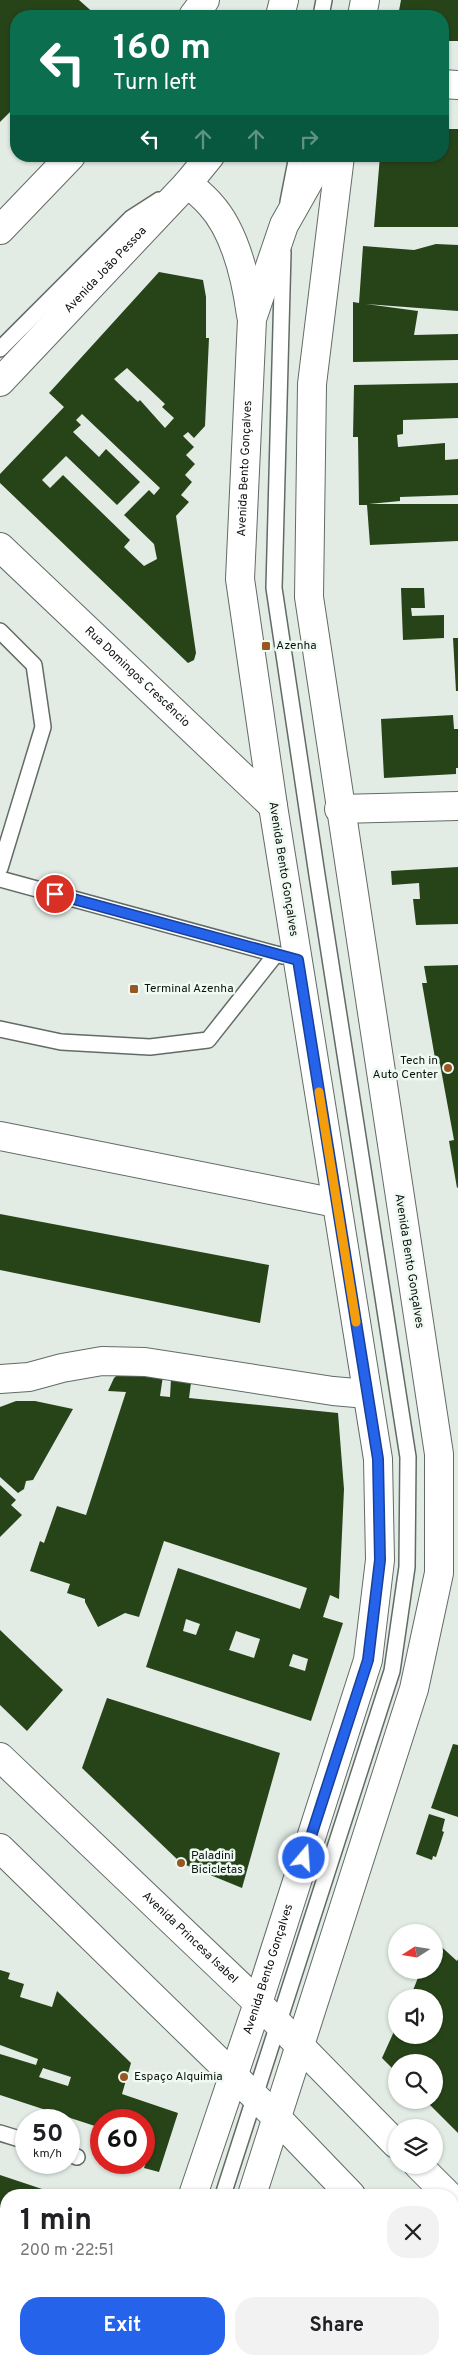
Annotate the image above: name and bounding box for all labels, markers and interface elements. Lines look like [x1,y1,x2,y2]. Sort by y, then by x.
text: 160 m [113,27,211,71]
icon: left [30,30,95,95]
text: Turn left [113,70,196,97]
icon: left [136,125,164,153]
icon: ahead [189,125,217,153]
icon: ahead [242,125,270,153]
icon: right [295,125,323,153]
street label: Avenida João Pessoa [61,223,150,317]
street label: Avenida Bento Gonçalves [234,400,256,537]
street label: Rua Domingos Crescêncio [81,623,194,731]
place label: Azenha [276,638,317,654]
marker: Azenha [260,640,272,652]
street label: Avenida Bento Gonçalves [264,801,302,937]
pin [34,873,76,915]
icon: arrive [41,880,69,908]
place label: Terminal Azenha [144,981,233,997]
marker: Terminal Azenha [128,983,140,995]
place label: Tech in Auto Center [373,1053,438,1083]
marker: Tech in Auto Center [442,1062,454,1074]
street label: Avenida Bento Gonçalves [390,1193,428,1329]
position arrow [277,1831,329,1883]
place label: Paladini Bicicletas [191,1848,243,1878]
marker: Paladini Bicicletas [175,1857,187,1869]
street label: Avenida Princesa Isabel [138,1888,241,1987]
street label: Avenida Bento Gonçalves [240,1902,297,2037]
north arrow [388,1924,442,1979]
map controls [388,1924,443,2174]
button: sound [388,1989,443,2044]
button: search [388,2054,443,2109]
place label: Espaço Alquimia [134,2069,223,2085]
marker: Espaço Alquimia [118,2071,130,2083]
speed limit sign: 60 [90,2109,155,2174]
text: 50 [32,2119,63,2151]
button: layers [388,2119,443,2174]
text: km/h [33,2146,62,2162]
text: 1 min [20,2203,92,2240]
button: close [387,2206,439,2258]
text: 200 m · 22:51 [20,2241,114,2261]
button: Exit [20,2297,225,2355]
button: Share [235,2297,439,2355]

